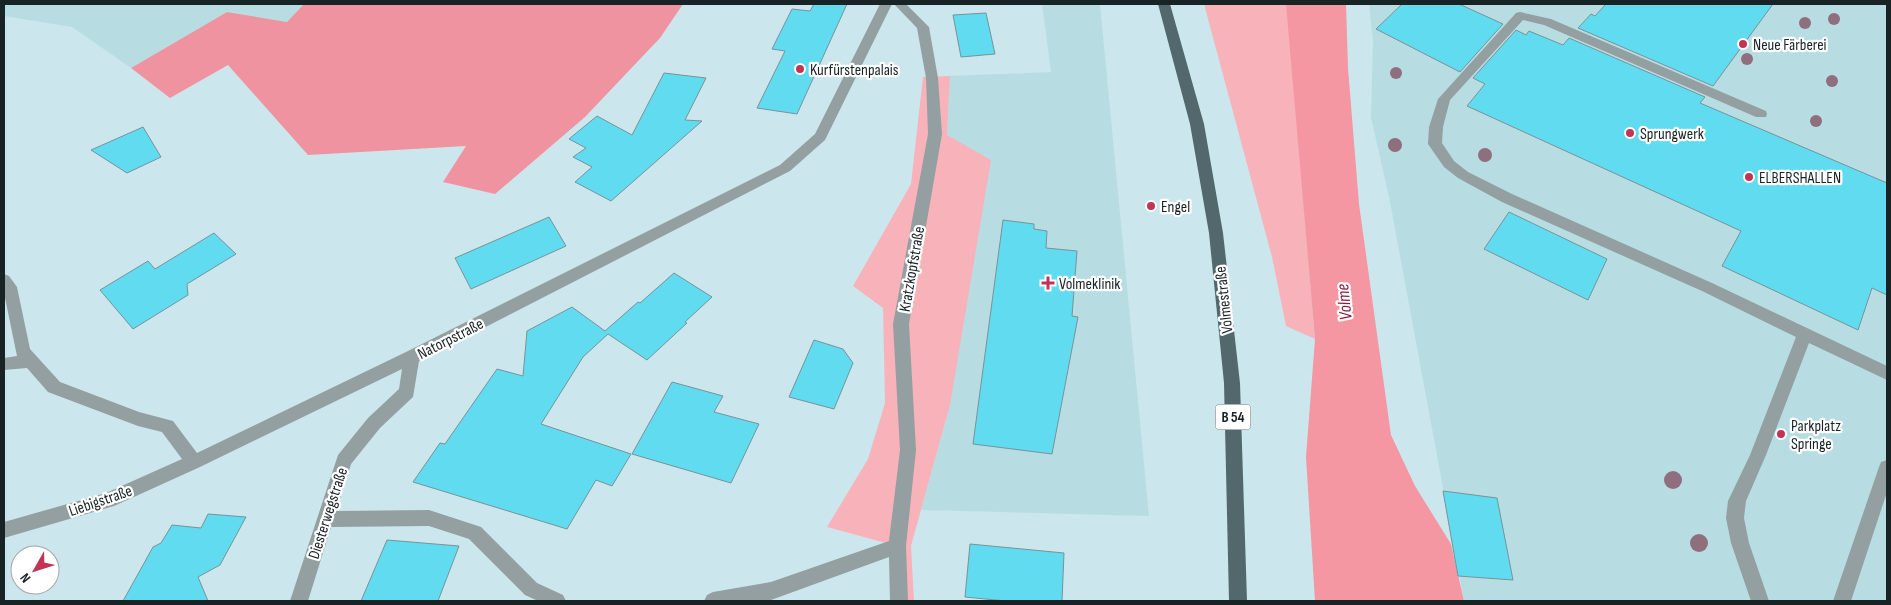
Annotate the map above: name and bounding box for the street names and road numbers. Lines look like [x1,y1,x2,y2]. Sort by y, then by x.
street label: Kratzkopfstraße [896,225,929,313]
street label: Volmestraße [1212,265,1237,334]
street label: Natorpstraße [415,315,487,364]
road number: B 54 [1216,404,1250,430]
street label: Diesterwegstraße [305,465,352,562]
street label: Liebigstraße [66,482,135,521]

